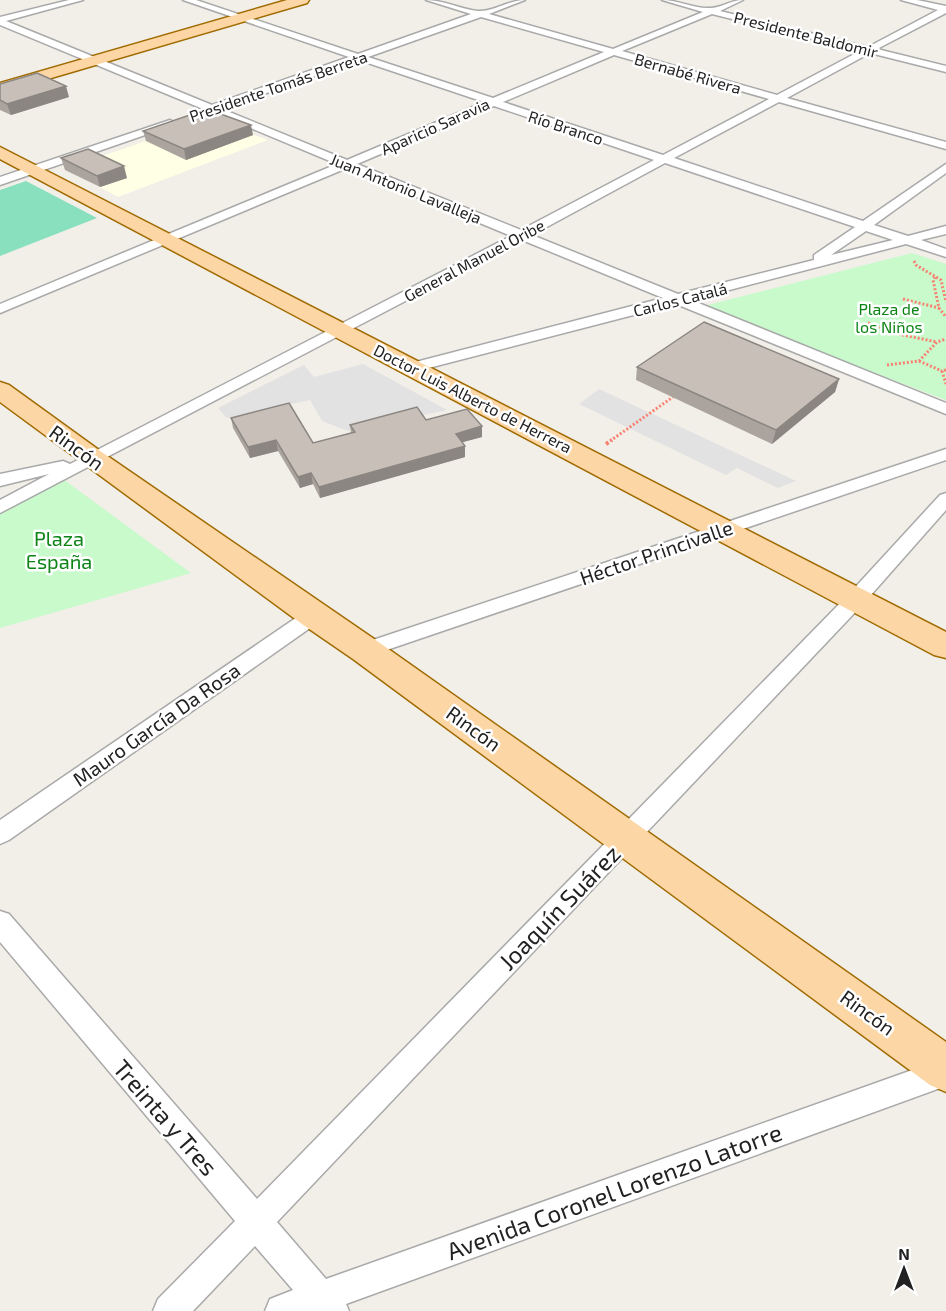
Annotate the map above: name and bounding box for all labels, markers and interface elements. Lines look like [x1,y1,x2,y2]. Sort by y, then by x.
street label: Presidente Baldomir [732,7,881,61]
street label: Presidente Tomás Berreta [187,47,369,125]
street label: Bernabé Rivera [632,49,744,97]
street label: Aparicio Saravia [378,94,492,158]
street label: Río Branco [526,106,606,148]
street label: Juan Antonio Lavalleja [327,149,484,228]
street label: General Manuel Oribe [401,215,547,305]
street label: Carlos Catalá [631,278,729,320]
park label: Plaza de los Niños [855,299,923,336]
street label: Doctor Luis Alberto de Herrera [371,340,575,456]
street label: Rincón [45,419,109,475]
street label: Héctor Princivalle [576,515,736,589]
park label: Plaza España [26,526,92,573]
street label: Mauro García Da Rosa [68,657,244,791]
street label: Rincón [442,700,506,756]
street label: Joaquín Suárez [492,839,626,975]
street label: Rincón [836,984,900,1040]
street label: Treinta y Tres [108,1053,224,1181]
street label: Avenida Coronel Lorenzo Latorre [443,1117,785,1265]
north arrow [874,1239,934,1299]
text: N [898,1244,910,1263]

